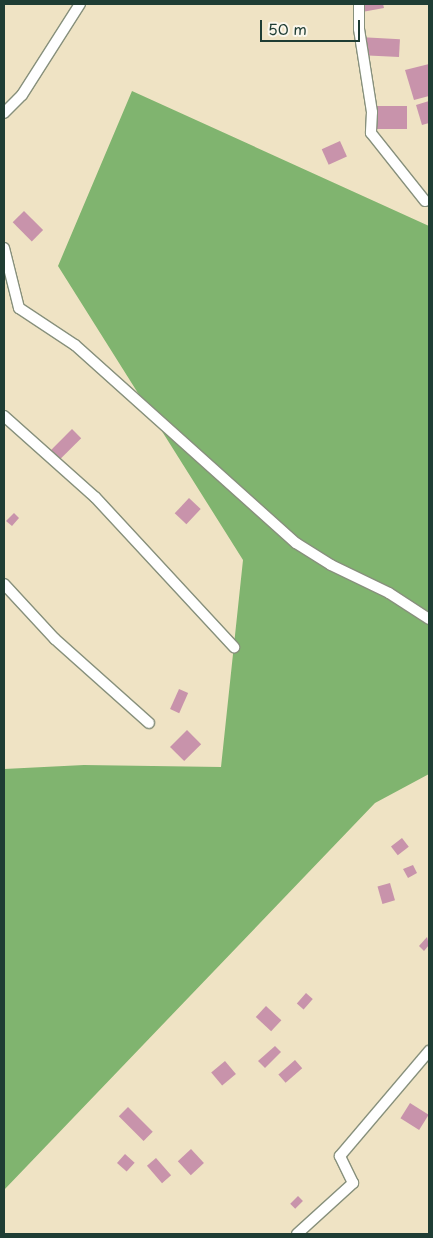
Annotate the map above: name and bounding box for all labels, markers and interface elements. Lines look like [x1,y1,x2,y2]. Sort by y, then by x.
scale bar [263,10,363,42]
text: 50 m [268,17,307,40]

